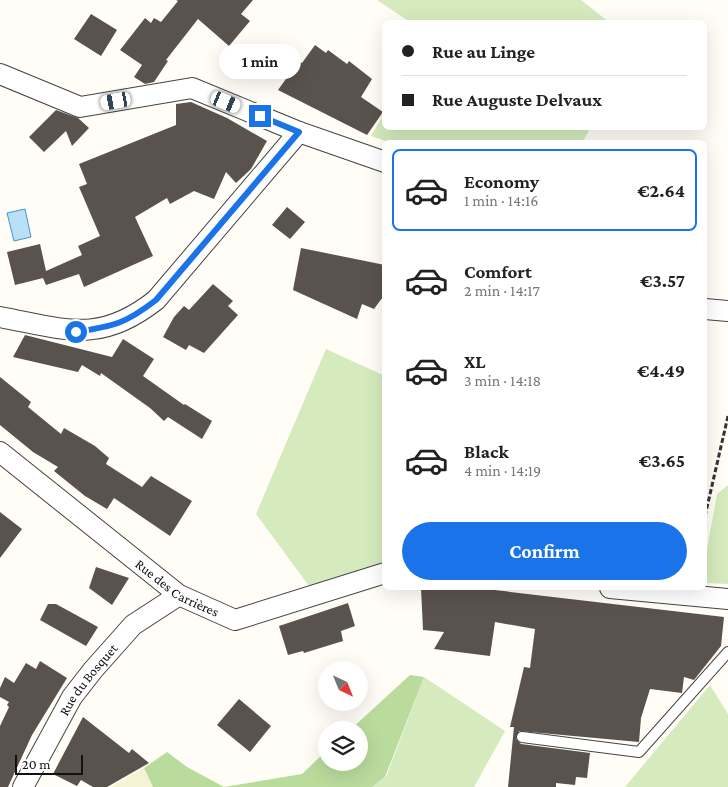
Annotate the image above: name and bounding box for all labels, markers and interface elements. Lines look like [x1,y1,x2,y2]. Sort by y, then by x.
text: Rue au Linge [432,41,535,62]
callout: 1 min [219,44,301,78]
text: 1 min [242,53,278,70]
car [209,89,242,115]
text: Rue Auguste Delvaux [432,89,602,110]
car [99,91,132,111]
route end [249,105,271,127]
icon: car [404,168,449,213]
text: Economy [464,171,539,192]
text: €2.64 [637,180,685,201]
text: 1 min · 14:16 [464,192,538,209]
icon: car [404,258,449,303]
text: Comfort [464,261,532,282]
text: €3.57 [640,270,685,291]
text: 2 min · 14:17 [464,282,540,299]
route start [65,321,87,343]
icon: car [404,348,449,393]
text: XL [464,351,486,372]
text: €4.49 [637,360,685,381]
text: 3 min · 14:18 [464,372,541,389]
icon: car [404,438,449,483]
text: Black [464,441,509,462]
text: €3.65 [639,450,685,471]
text: 4 min · 14:19 [464,462,541,479]
button: Confirm [402,522,687,580]
street label: Rue des Carrières [132,556,222,620]
street label: Rue du Bosquet [55,640,121,718]
north arrow [318,661,368,711]
map controls [318,661,368,771]
button: layers [318,721,368,771]
scale bar [15,752,82,775]
text: 20 m [22,756,50,772]

